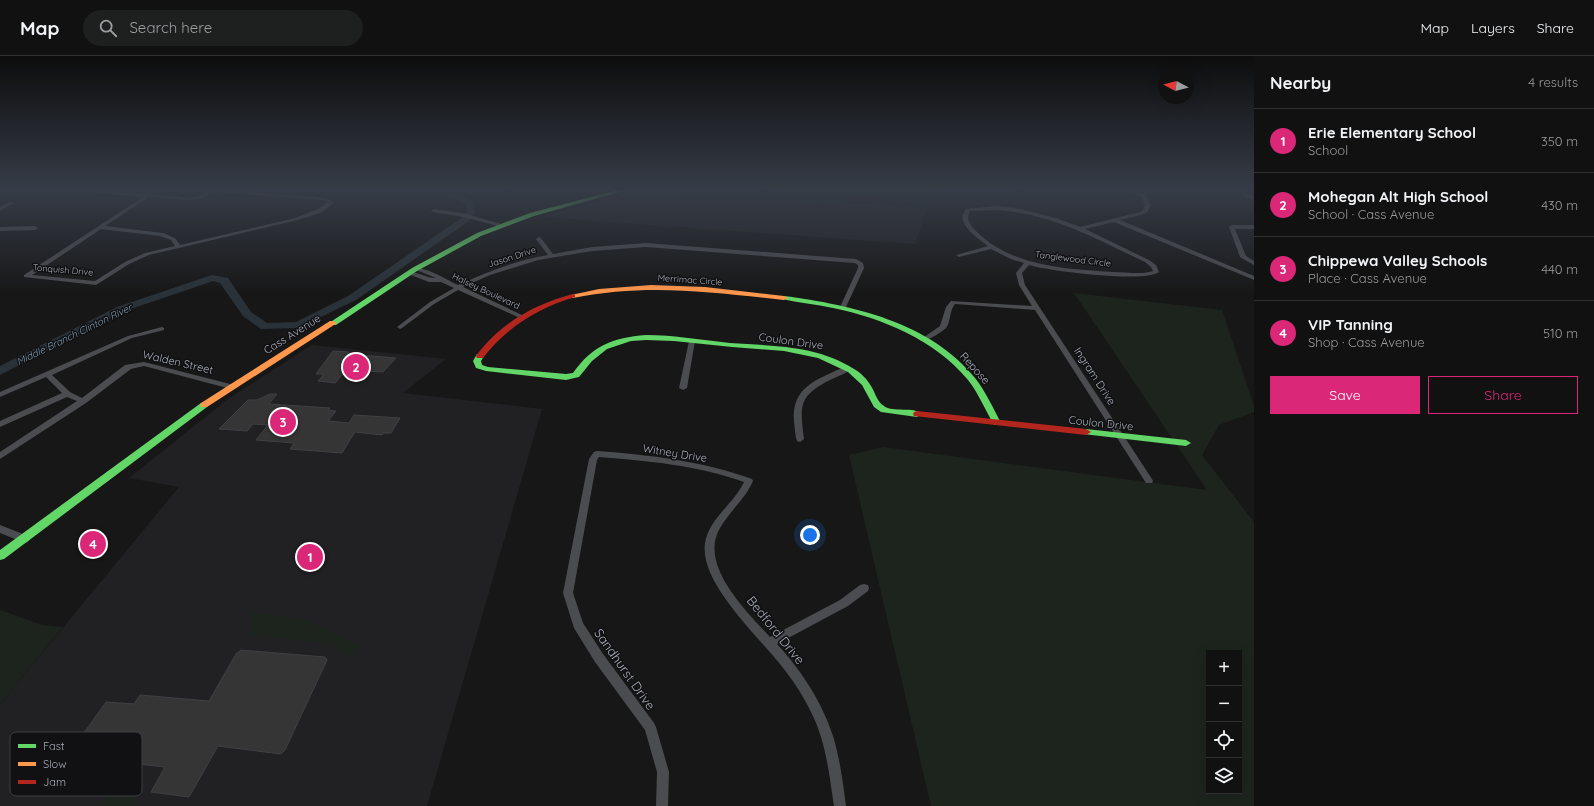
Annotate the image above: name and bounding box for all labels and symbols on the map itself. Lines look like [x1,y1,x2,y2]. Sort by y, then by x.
north arrow [1158,68,1194,104]
street label: Jason Drive [487,244,537,269]
street label: Tanglewood Circle [1035,248,1112,269]
street label: Tonquish Drive [32,261,94,278]
street label: Halsey Boulevard [451,270,522,311]
street label: Merrimac Circle [657,272,723,287]
water label: Middle Branch Clinton River [14,300,135,368]
street label: Cass Avenue [261,311,323,357]
street label: Coulon Drive [758,330,824,352]
street label: Ingram Drive [1071,344,1119,408]
street label: Walden Street [141,347,215,377]
street label: Repose [957,349,993,387]
pin: 2 [343,352,369,382]
pin: 3 [270,407,296,437]
street label: Coulon Drive [1068,413,1134,433]
street label: Witney Drive [642,441,708,465]
your location [800,525,820,545]
pin: 4 [80,529,106,559]
pin: 1 [297,542,323,572]
street label: Bedford Drive [744,593,808,667]
street label: Sandhurst Drive [591,625,659,713]
legend [10,732,142,796]
text: Fast [43,739,65,753]
text: Slow [43,757,67,771]
text: Jam [43,775,66,789]

